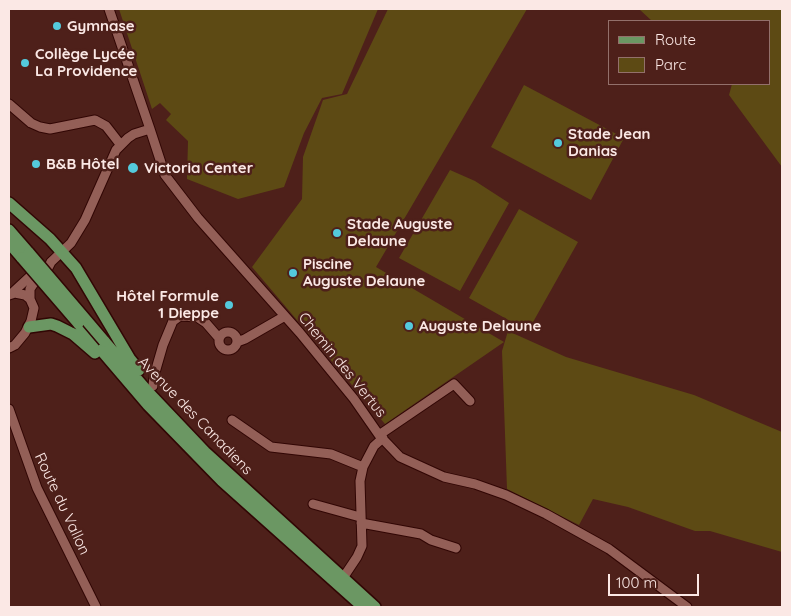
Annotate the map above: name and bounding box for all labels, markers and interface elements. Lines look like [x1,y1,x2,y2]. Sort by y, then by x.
place label: Gymnase [67,17,135,35]
marker: Gymnase [51,20,63,32]
legend [608,20,771,85]
text: Route [655,30,696,49]
place label: Collège Lycée La Providence [35,45,137,80]
text: Parc [655,55,686,74]
marker: Collège Lycée La Providence [19,57,31,69]
place label: Stade Jean Danias [568,125,651,160]
marker: Stade Jean Danias [552,137,564,149]
place label: B&B Hôtel [46,155,120,173]
marker: B&B Hôtel [30,158,42,170]
place label: Victoria Center [144,159,253,177]
marker: Victoria Center [126,161,140,175]
place label: Stade Auguste Delaune [347,215,452,250]
marker: Stade Auguste Delaune [331,227,343,239]
place label: Piscine Auguste Delaune [303,255,425,290]
marker: Piscine Auguste Delaune [287,267,299,279]
place label: Hôtel Formule 1 Dieppe [116,287,219,322]
marker: Hôtel Formule 1 Dieppe [223,299,235,311]
street label: Chemin des Vertus [294,309,390,421]
place label: Auguste Delaune [419,317,541,335]
marker: Auguste Delaune [403,320,415,332]
street label: Avenue des Canadiens [134,353,256,479]
street label: Route du Vallon [31,450,93,558]
scale bar [611,564,702,596]
text: 100 m [616,573,657,592]

